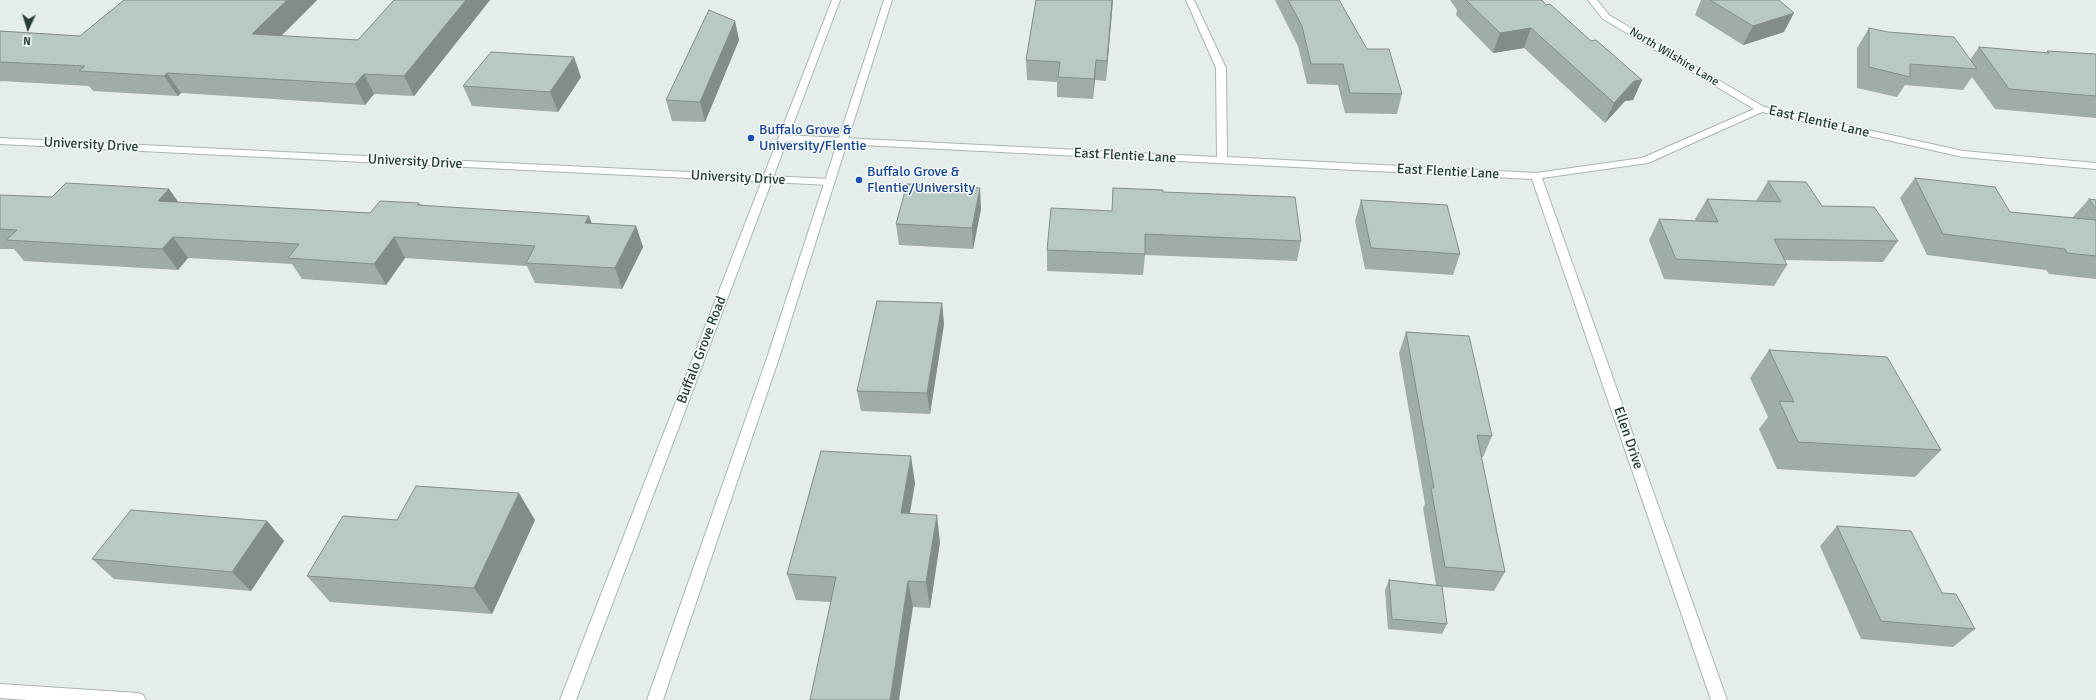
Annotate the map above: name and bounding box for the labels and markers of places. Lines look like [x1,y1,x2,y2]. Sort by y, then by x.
place label: Buffalo Grove & University/Flentie [759,122,867,154]
marker: Buffalo Grove & University/Flentie [746,133,756,143]
place label: Buffalo Grove & Flentie/University [867,164,975,196]
marker: Buffalo Grove & Flentie/University [854,175,864,185]

